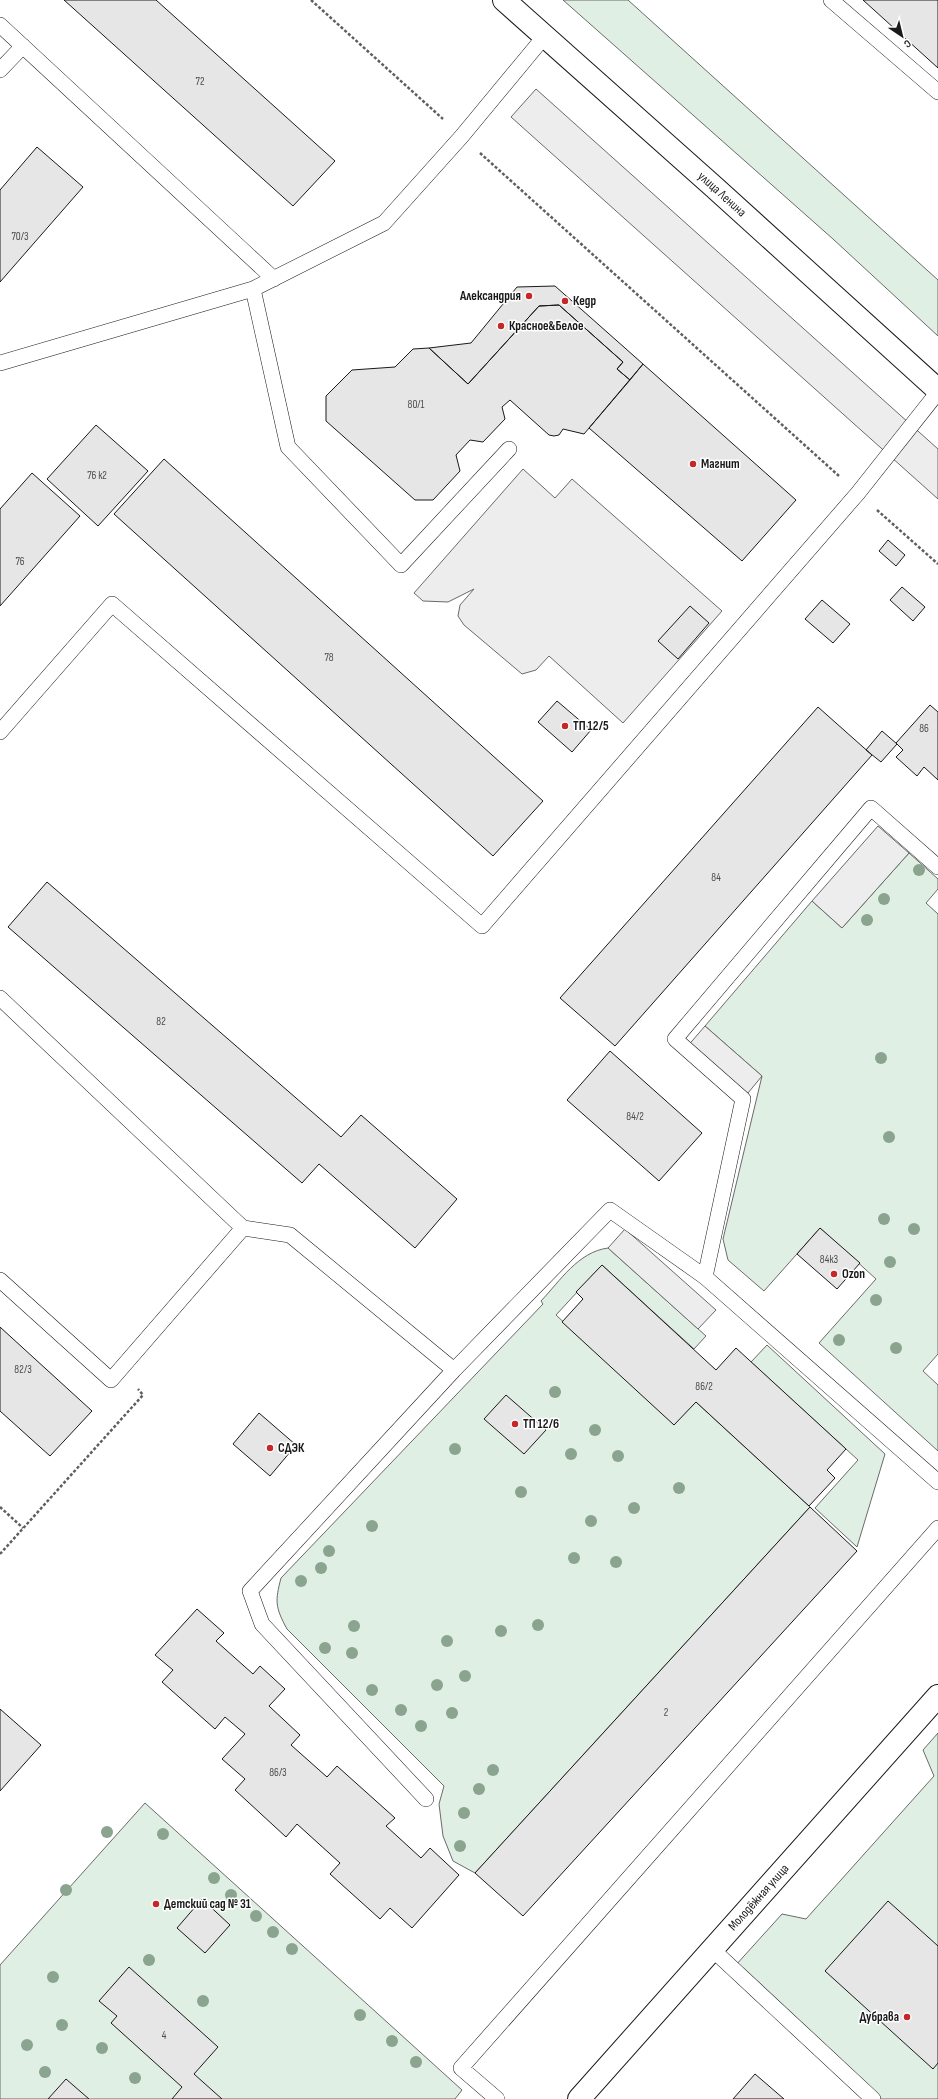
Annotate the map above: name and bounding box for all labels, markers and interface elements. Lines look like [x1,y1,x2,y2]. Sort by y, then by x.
north arrow [882,16,922,56]
text: С [901,37,913,51]
house number: 72 [196,75,205,88]
street label: улица Ленина [694,168,750,220]
house number: 70/3 [11,230,29,243]
place label: Александрия [459,288,521,304]
marker: Александрия [524,291,534,301]
place label: Кедр [573,293,596,309]
marker: Кедр [560,296,570,306]
place label: Красное&Белое [509,318,584,334]
marker: Красное&Белое [496,321,506,331]
house number: 80/1 [408,398,425,411]
place label: Магнит [701,456,740,472]
marker: Магнит [688,459,698,469]
house number: 76 к2 [87,469,107,482]
house number: 76 [15,555,25,568]
house number: 78 [324,651,334,664]
place label: ТП 12/5 [573,718,609,734]
marker: ТП 12/5 [560,721,570,731]
house number: 86 [919,722,929,735]
house number: 84 [711,871,721,884]
house number: 82 [156,1015,166,1028]
house number: 84/2 [626,1110,644,1123]
house number: 84к3 [820,1253,839,1266]
place label: Ozon [842,1266,865,1282]
marker: Ozon [829,1269,839,1279]
house number: 82/3 [14,1363,32,1376]
house number: 86/2 [695,1380,713,1393]
place label: ТП 12/6 [523,1416,559,1432]
marker: ТП 12/6 [510,1419,520,1429]
place label: СДЭК [278,1440,305,1456]
marker: СДЭК [265,1443,275,1453]
house number: 2 [664,1706,669,1719]
house number: 86/3 [269,1766,287,1779]
street label: Молодёжная улица [725,1861,792,1934]
place label: Детский сад № 31 [164,1896,251,1912]
marker: Детский сад № 31 [151,1899,161,1909]
place label: Дубрава [859,2009,899,2025]
marker: Дубрава [902,2012,912,2022]
house number: 4 [162,2029,167,2042]

